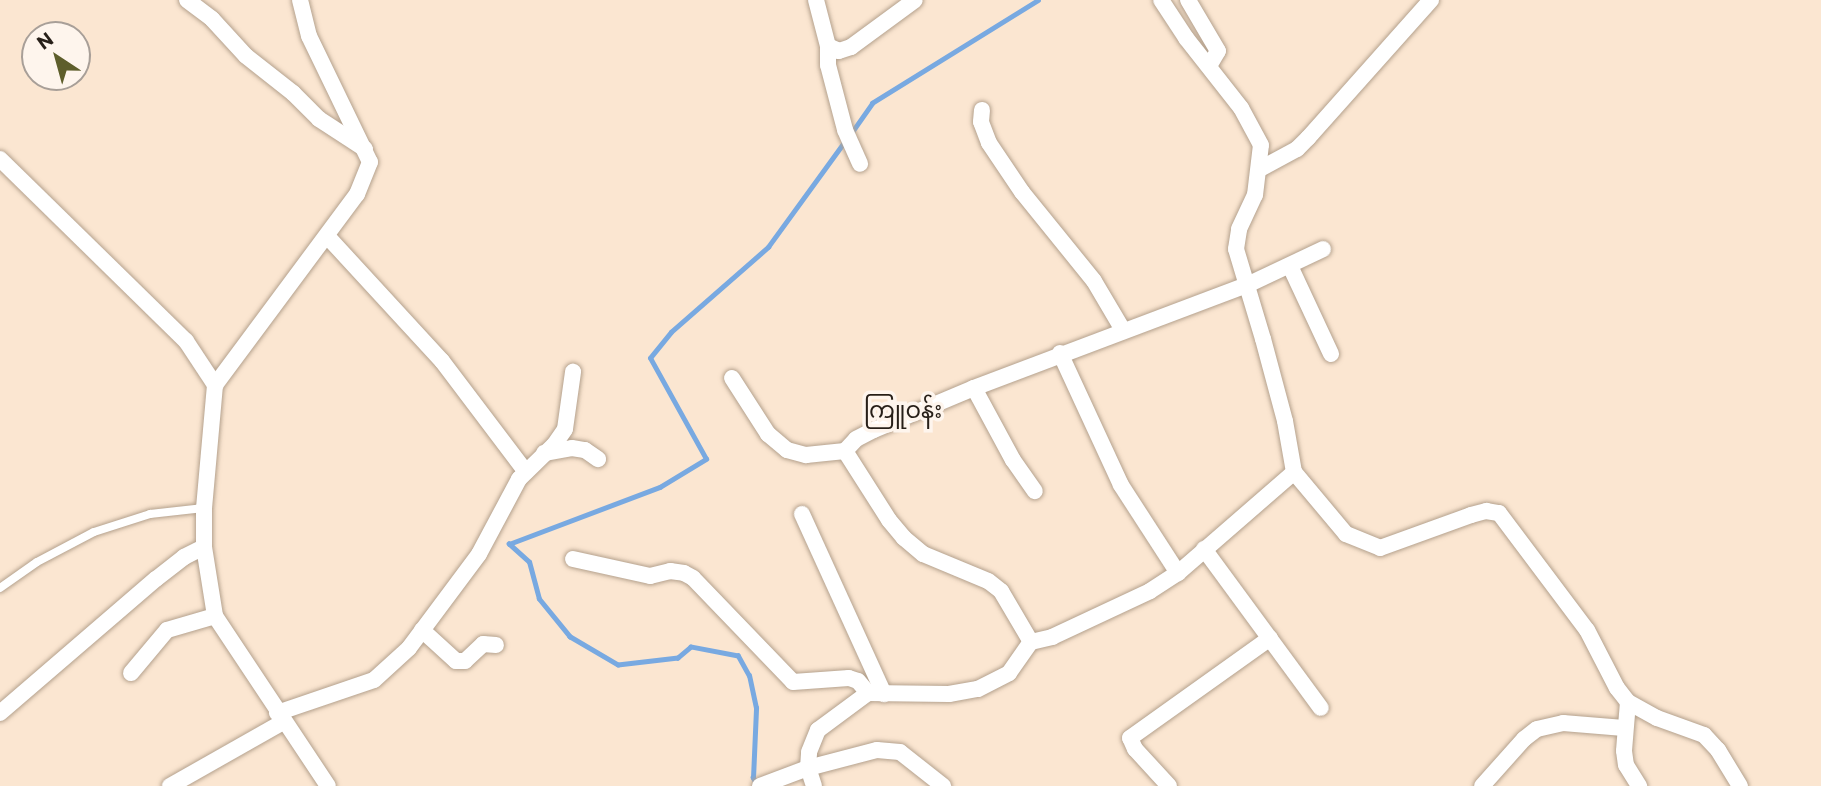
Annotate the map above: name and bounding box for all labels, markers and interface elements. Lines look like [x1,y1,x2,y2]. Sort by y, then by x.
north arrow [21,21,91,91]
text: N [32,27,57,54]
district label: ကြူဝန်း [864,395,942,423]

